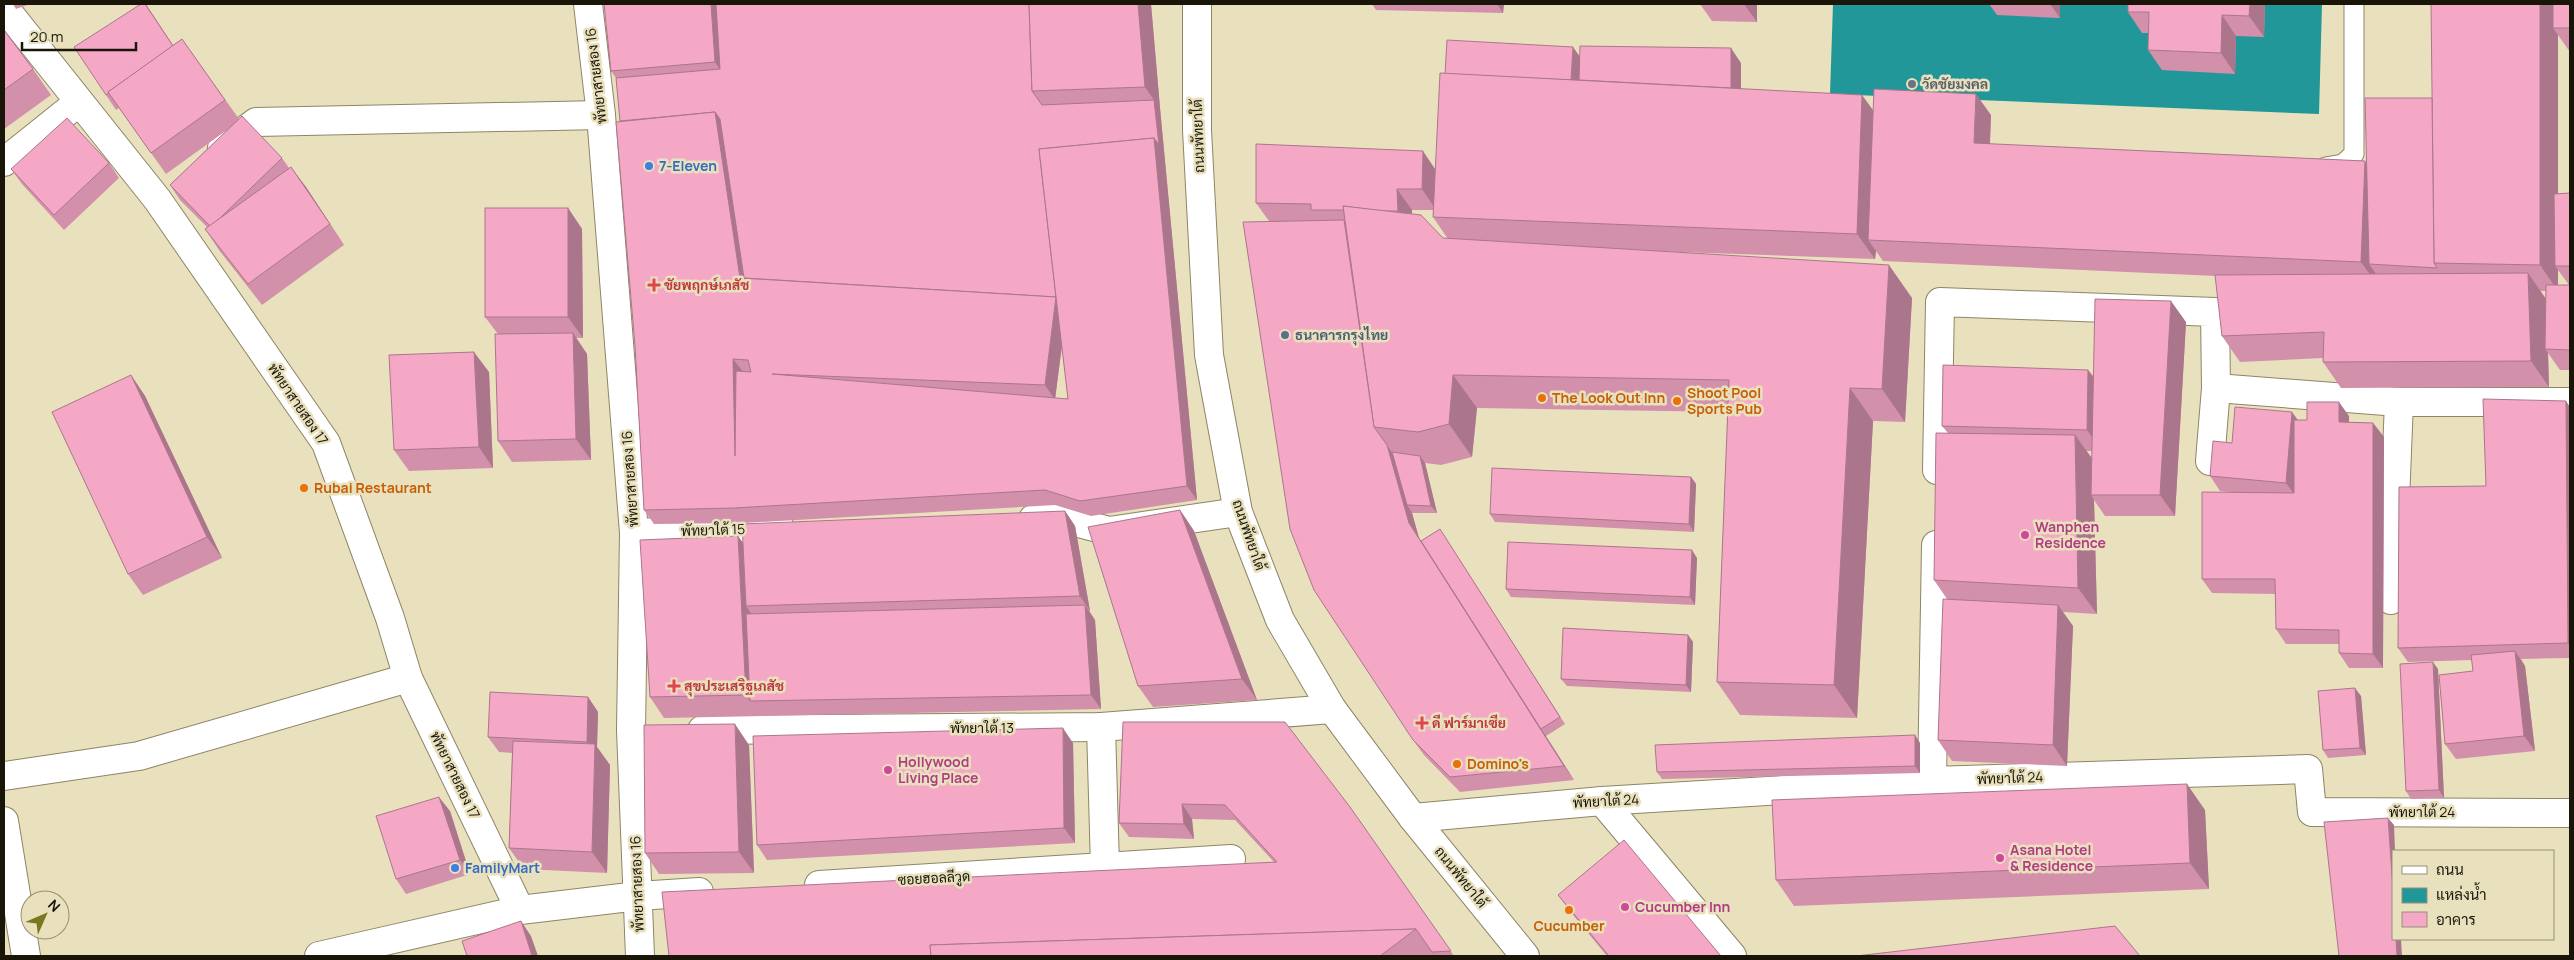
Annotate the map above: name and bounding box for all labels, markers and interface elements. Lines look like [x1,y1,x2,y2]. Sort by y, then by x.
scale bar [22,20,136,52]
text: 20 m [30,26,63,47]
street label: พัทยาสายสอง 16 [580,27,611,125]
place label: วัดชัยมงคล [1922,74,1988,93]
marker: วัดชัยมงคล [1906,78,1918,90]
street label: ถนนพัทยาใต้ [1187,98,1208,173]
place label: 7-Eleven [659,156,717,175]
marker: 7-Eleven [643,160,655,172]
place label: ชัยพฤกษ์เภสัช [664,275,749,294]
marker: ชัยพฤกษ์เภสัช [648,279,660,291]
place label: ธนาคารกรุงไทย [1295,325,1388,346]
marker: ธนาคารกรุงไทย [1279,329,1291,341]
street label: พัทยาสายสอง 17 [264,359,333,448]
place label: Shoot Pool Sports Pub [1687,383,1762,418]
place label: The Look Out Inn [1552,388,1665,407]
marker: The Look Out Inn [1536,392,1548,404]
marker: Shoot Pool Sports Pub [1671,395,1683,407]
street label: พัทยาสายสอง 16 [617,430,642,528]
place label: Rubai Restaurant [314,478,432,497]
marker: Rubai Restaurant [298,482,310,494]
street label: ถนนพัทยาใต้ [1228,497,1271,574]
place label: Wanphen Residence [2035,517,2106,552]
street label: พัทยาใต้ 15 [681,519,745,540]
marker: Wanphen Residence [2019,529,2031,541]
place label: สุขประเสริฐเภสัช [684,676,784,697]
marker: สุขประเสริฐเภสัช [668,680,680,692]
place label: ดี ฟาร์มาเซีย [1432,713,1506,732]
marker: ดี ฟาร์มาเซีย [1416,717,1428,729]
street label: พัทยาใต้ 13 [950,718,1014,737]
street label: พัทยาสายสอง 17 [426,728,485,822]
place label: Hollywood Living Place [898,752,978,787]
place label: Domino's [1467,754,1529,773]
marker: Domino's [1451,758,1463,770]
marker: Hollywood Living Place [882,764,894,776]
street label: พัทยาใต้ 24 [1976,767,2044,788]
street label: พัทยาใต้ 24 [1572,789,1640,812]
street label: พัทยาใต้ 24 [2389,802,2455,821]
street label: พัทยาสายสอง 16 [625,835,648,933]
place label: Asana Hotel & Residence [2010,840,2093,875]
street label: ถนนพัทยาใต้ [1431,842,1493,912]
legend [2392,850,2554,940]
marker: Asana Hotel & Residence [1994,852,2006,864]
place label: FamilyMart [465,858,540,877]
text: ถนน [2436,859,2464,880]
marker: FamilyMart [449,862,461,874]
street label: ซอยฮอลลีวูด [897,866,971,890]
text: แหล่งน้ำ [2436,882,2487,905]
north arrow [20,890,70,940]
text: N [44,895,65,916]
place label: Cucumber Inn [1635,897,1730,916]
marker: Cucumber Inn [1619,901,1631,913]
marker: Cucumber [1563,904,1575,916]
text: อาคาร [2436,909,2476,930]
place label: Cucumber [1533,916,1605,935]

